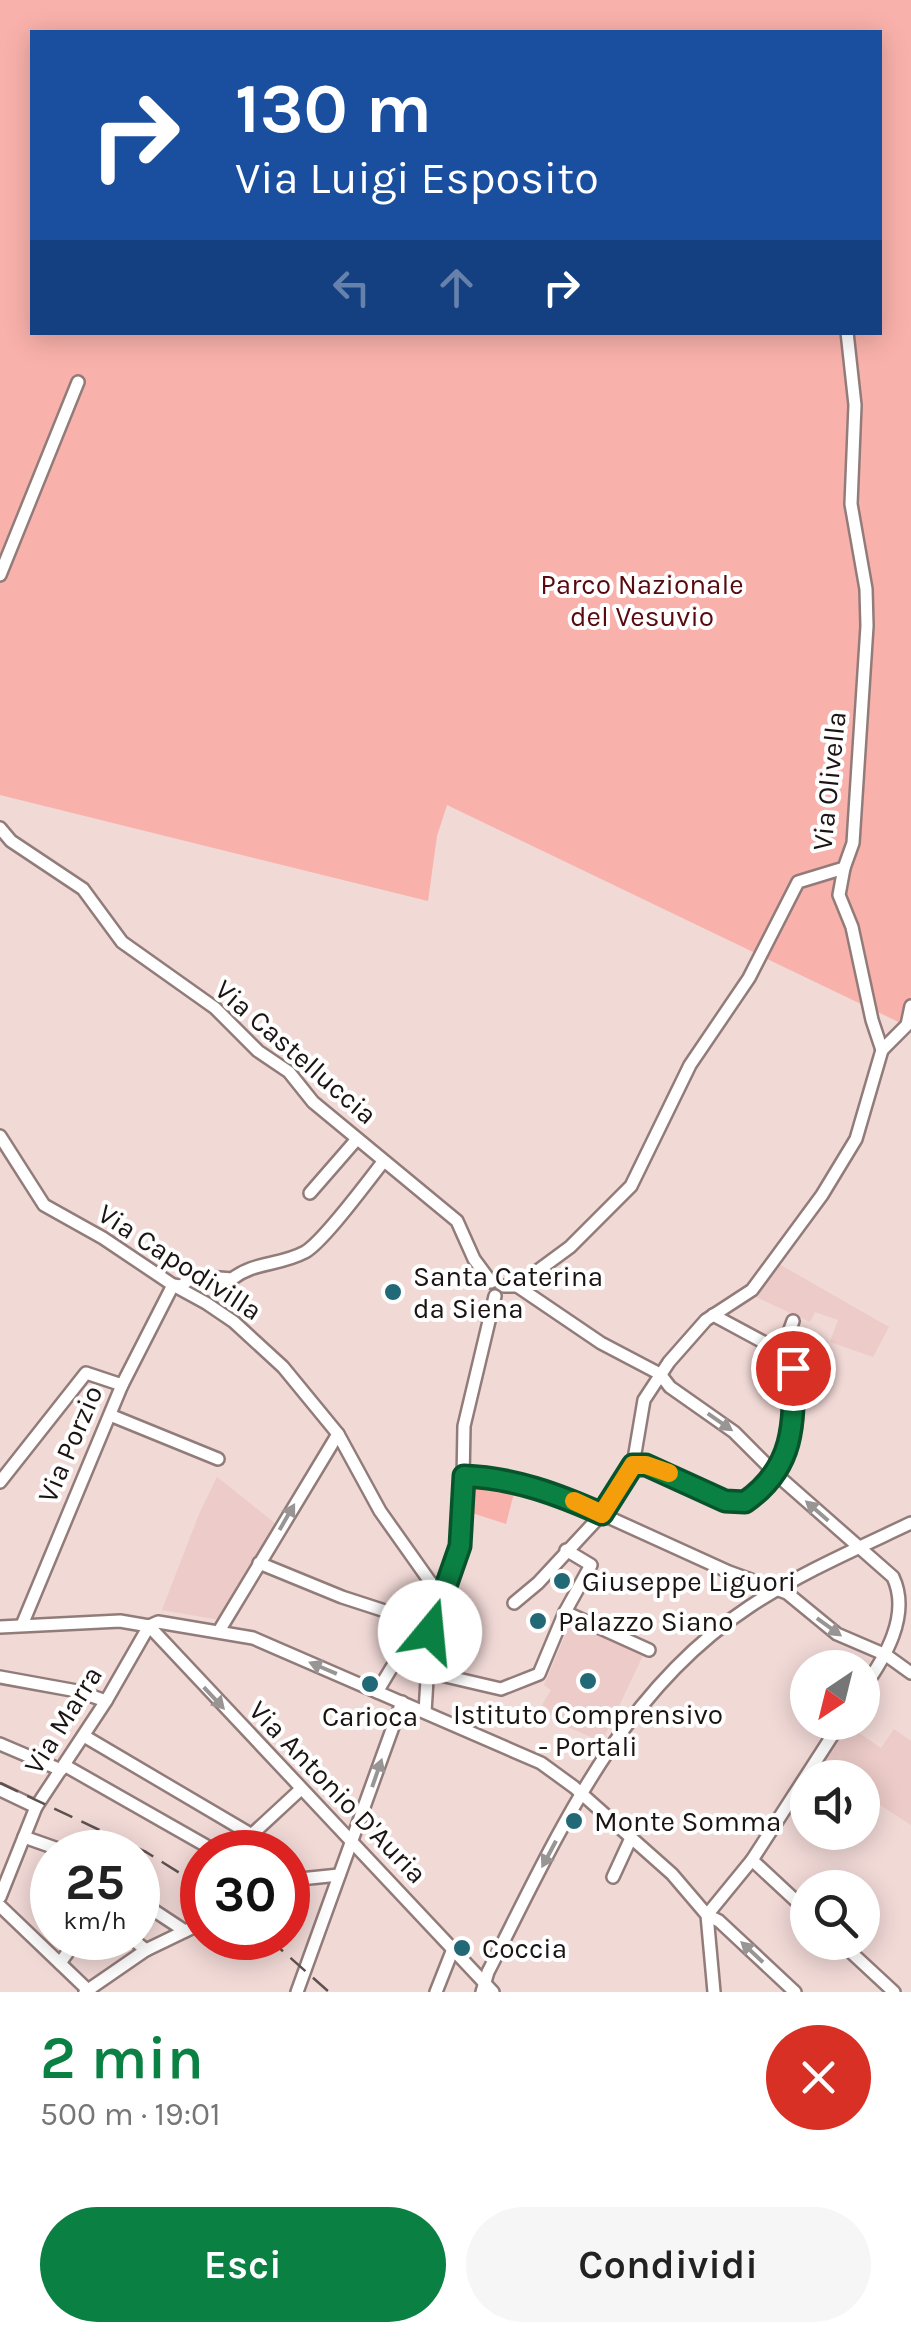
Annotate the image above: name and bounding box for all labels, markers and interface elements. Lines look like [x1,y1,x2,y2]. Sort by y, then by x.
text: 130 m [235,68,432,150]
icon: right [70,70,200,200]
text: Via Luigi Esposito [235,152,599,204]
icon: left [324,260,379,315]
icon: ahead [429,260,484,315]
icon: right [534,260,589,315]
park label: Parco Nazionale del Vesuvio [540,568,744,633]
street label: Via Olivella [805,710,853,852]
street label: Via Castelluccia [208,973,384,1131]
street label: Via Capodivilla [92,1197,268,1327]
place label: Santa Caterina da Siena [413,1260,603,1325]
marker: Santa Caterina da Siena [382,1281,404,1303]
pin [751,1326,836,1411]
icon: arrive [766,1341,821,1396]
street label: Via Porzio [31,1380,109,1508]
one-way arrow [707,1412,733,1431]
one-way arrow [805,1500,830,1522]
one-way arrow [279,1503,296,1532]
place label: Giuseppe Liguori [582,1565,796,1598]
marker: Giuseppe Liguori [551,1570,573,1592]
position arrow [378,1580,482,1684]
place label: Palazzo Siano [558,1605,734,1638]
marker: Palazzo Siano [527,1610,549,1632]
one-way arrow [815,1617,842,1636]
north arrow [790,1650,880,1740]
map controls [790,1650,880,1960]
street label: Via Marra [17,1660,109,1780]
one-way arrow [308,1660,338,1676]
marker: Istituto Comprensivo - Portali [577,1670,599,1692]
marker: Carioca [359,1673,381,1695]
one-way arrow [202,1686,225,1710]
street label: Via Antonio D'Auria [242,1694,434,1890]
place label: Istituto Comprensivo - Portali [453,1698,723,1763]
place label: Carioca [322,1700,418,1733]
one-way arrow [370,1757,385,1787]
button: sound [790,1760,880,1850]
place label: Monte Somma [594,1805,782,1838]
marker: Monte Somma [563,1810,585,1832]
speed limit sign: 30 [180,1830,310,1960]
one-way arrow [541,1840,558,1869]
text: 25 [65,1853,125,1912]
button: search [790,1870,880,1960]
text: km/h [63,1906,127,1935]
place label: Coccia [482,1932,567,1965]
marker: Coccia [451,1937,473,1959]
one-way arrow [740,1941,764,1964]
text: 2 min [40,2023,204,2093]
button: close [766,2025,871,2130]
text: 500 m · 19:01 [40,2096,221,2133]
button: Esci [40,2207,446,2322]
button: Condividi [466,2207,871,2322]

